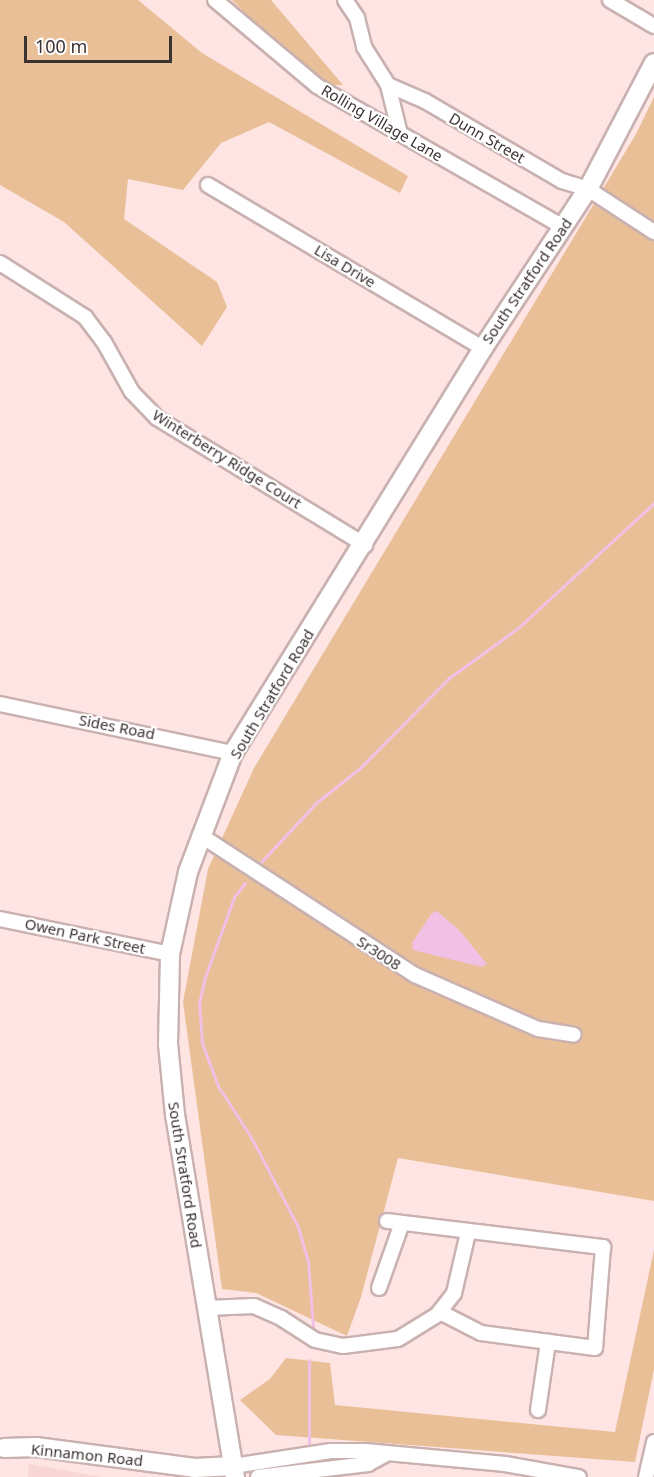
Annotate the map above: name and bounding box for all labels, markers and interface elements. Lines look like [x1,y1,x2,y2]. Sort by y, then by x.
scale bar [27,24,176,62]
text: 100 m [35,34,87,58]
street label: Rolling Village Lane [318,81,446,165]
street label: Dunn Street [446,109,528,167]
street label: South Stratford Road [478,215,576,347]
street label: Lisa Drive [311,241,379,291]
street label: Winterberry Ridge Court [149,406,305,512]
street label: South Stratford Road [226,626,318,762]
street label: Sides Road [78,711,156,743]
street label: Owen Park Street [23,914,147,958]
street label: Sr3008 [354,932,404,974]
street label: South Stratford Road [165,1101,205,1249]
street label: Kinnamon Road [30,1440,144,1470]

